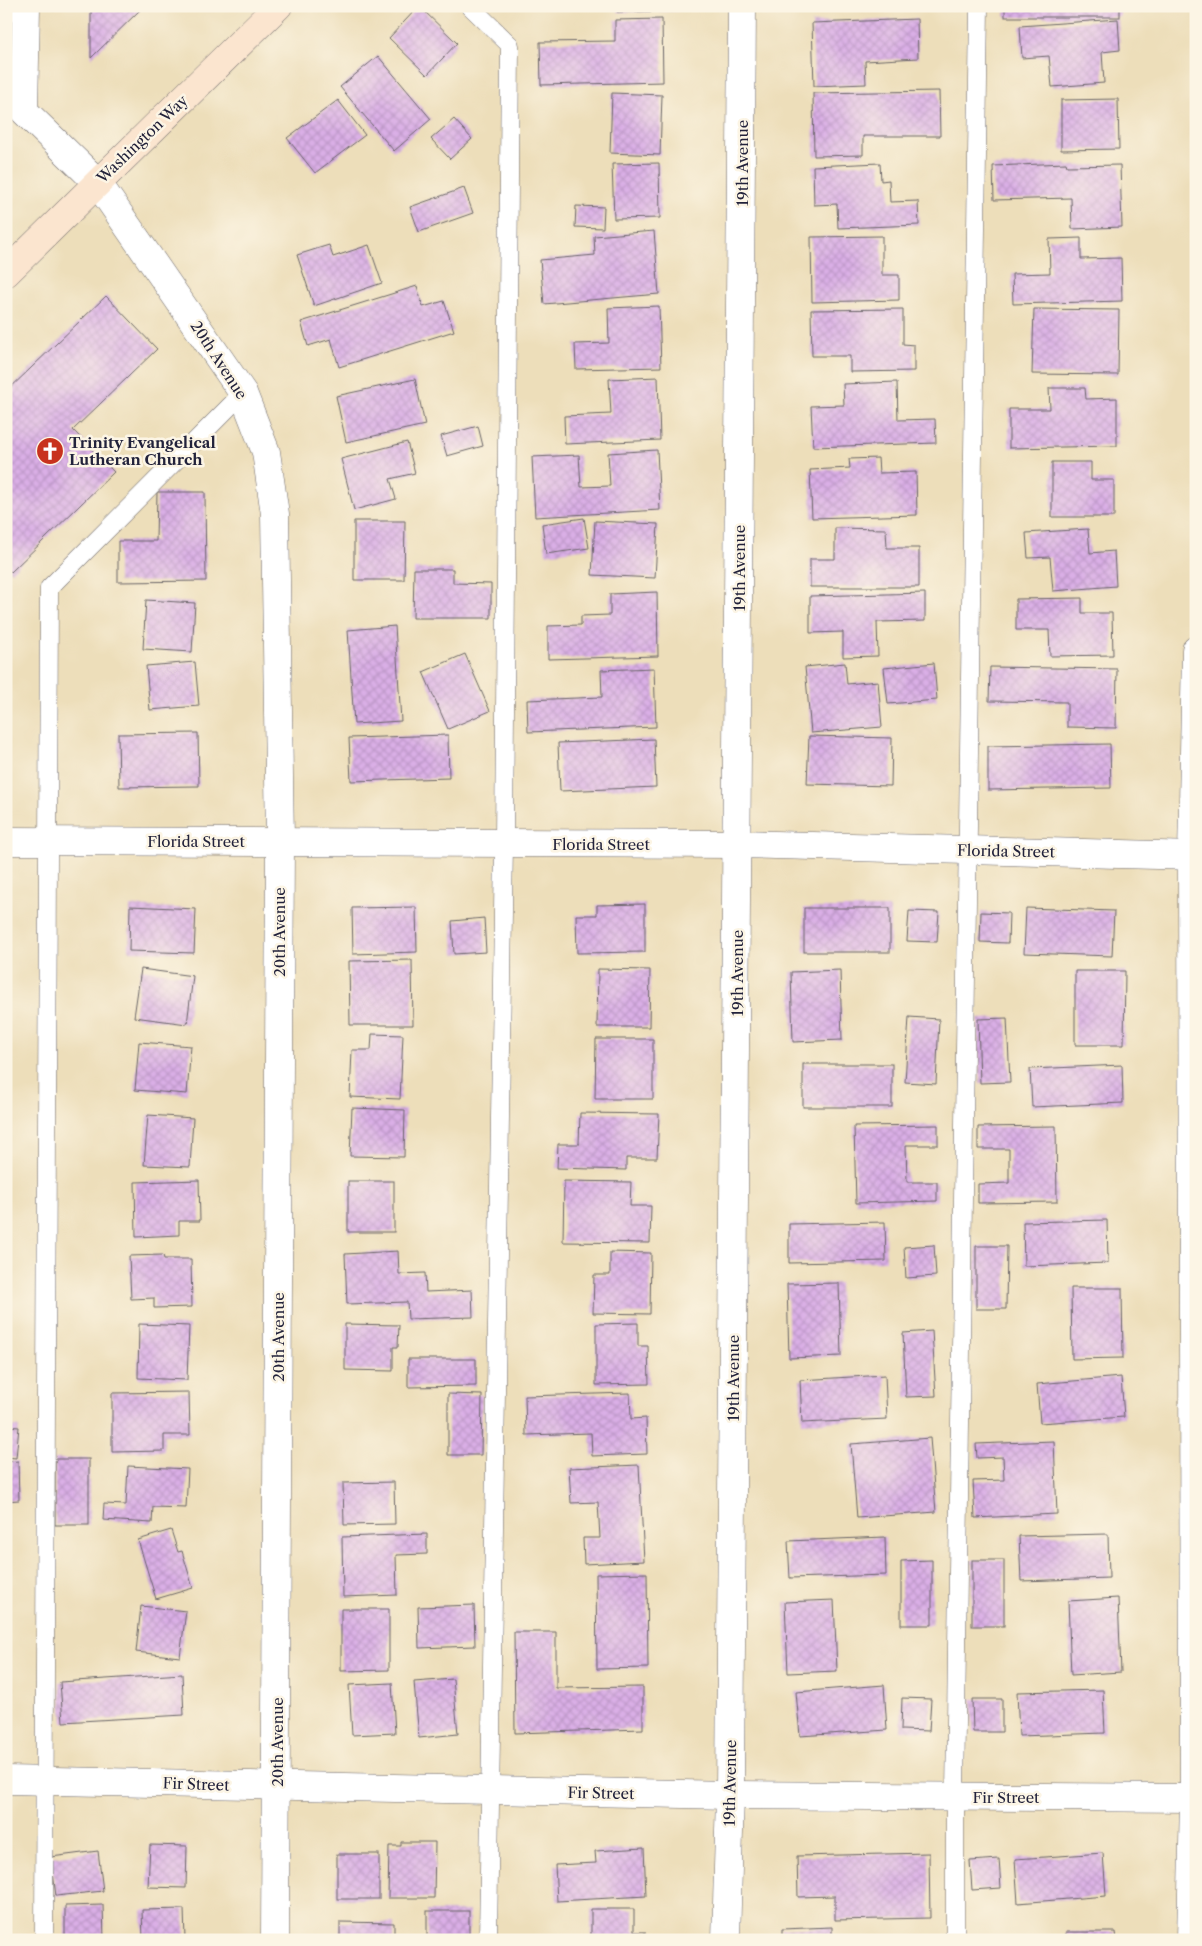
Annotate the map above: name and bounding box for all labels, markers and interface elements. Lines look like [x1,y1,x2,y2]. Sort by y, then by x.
street label: Washington Way [92,90,192,188]
street label: 19th Avenue [733,120,752,206]
street label: 20th Avenue [187,317,251,403]
place label: Trinity Evangelical Lutheran Church [69,433,216,469]
church icon: Trinity Evangelical Lutheran Church [35,436,65,466]
street label: 19th Avenue [730,525,749,611]
street label: Florida Street [147,832,246,851]
street label: Florida Street [552,835,651,854]
street label: Florida Street [957,841,1056,861]
street label: 20th Avenue [270,887,289,977]
street label: 19th Avenue [728,930,747,1016]
street label: 20th Avenue [269,1292,288,1382]
street label: 19th Avenue [724,1335,743,1421]
street label: 20th Avenue [268,1697,287,1787]
street label: 19th Avenue [720,1740,740,1826]
street label: Fir Street [162,1773,230,1795]
street label: Fir Street [567,1783,635,1803]
street label: Fir Street [973,1788,1040,1807]

